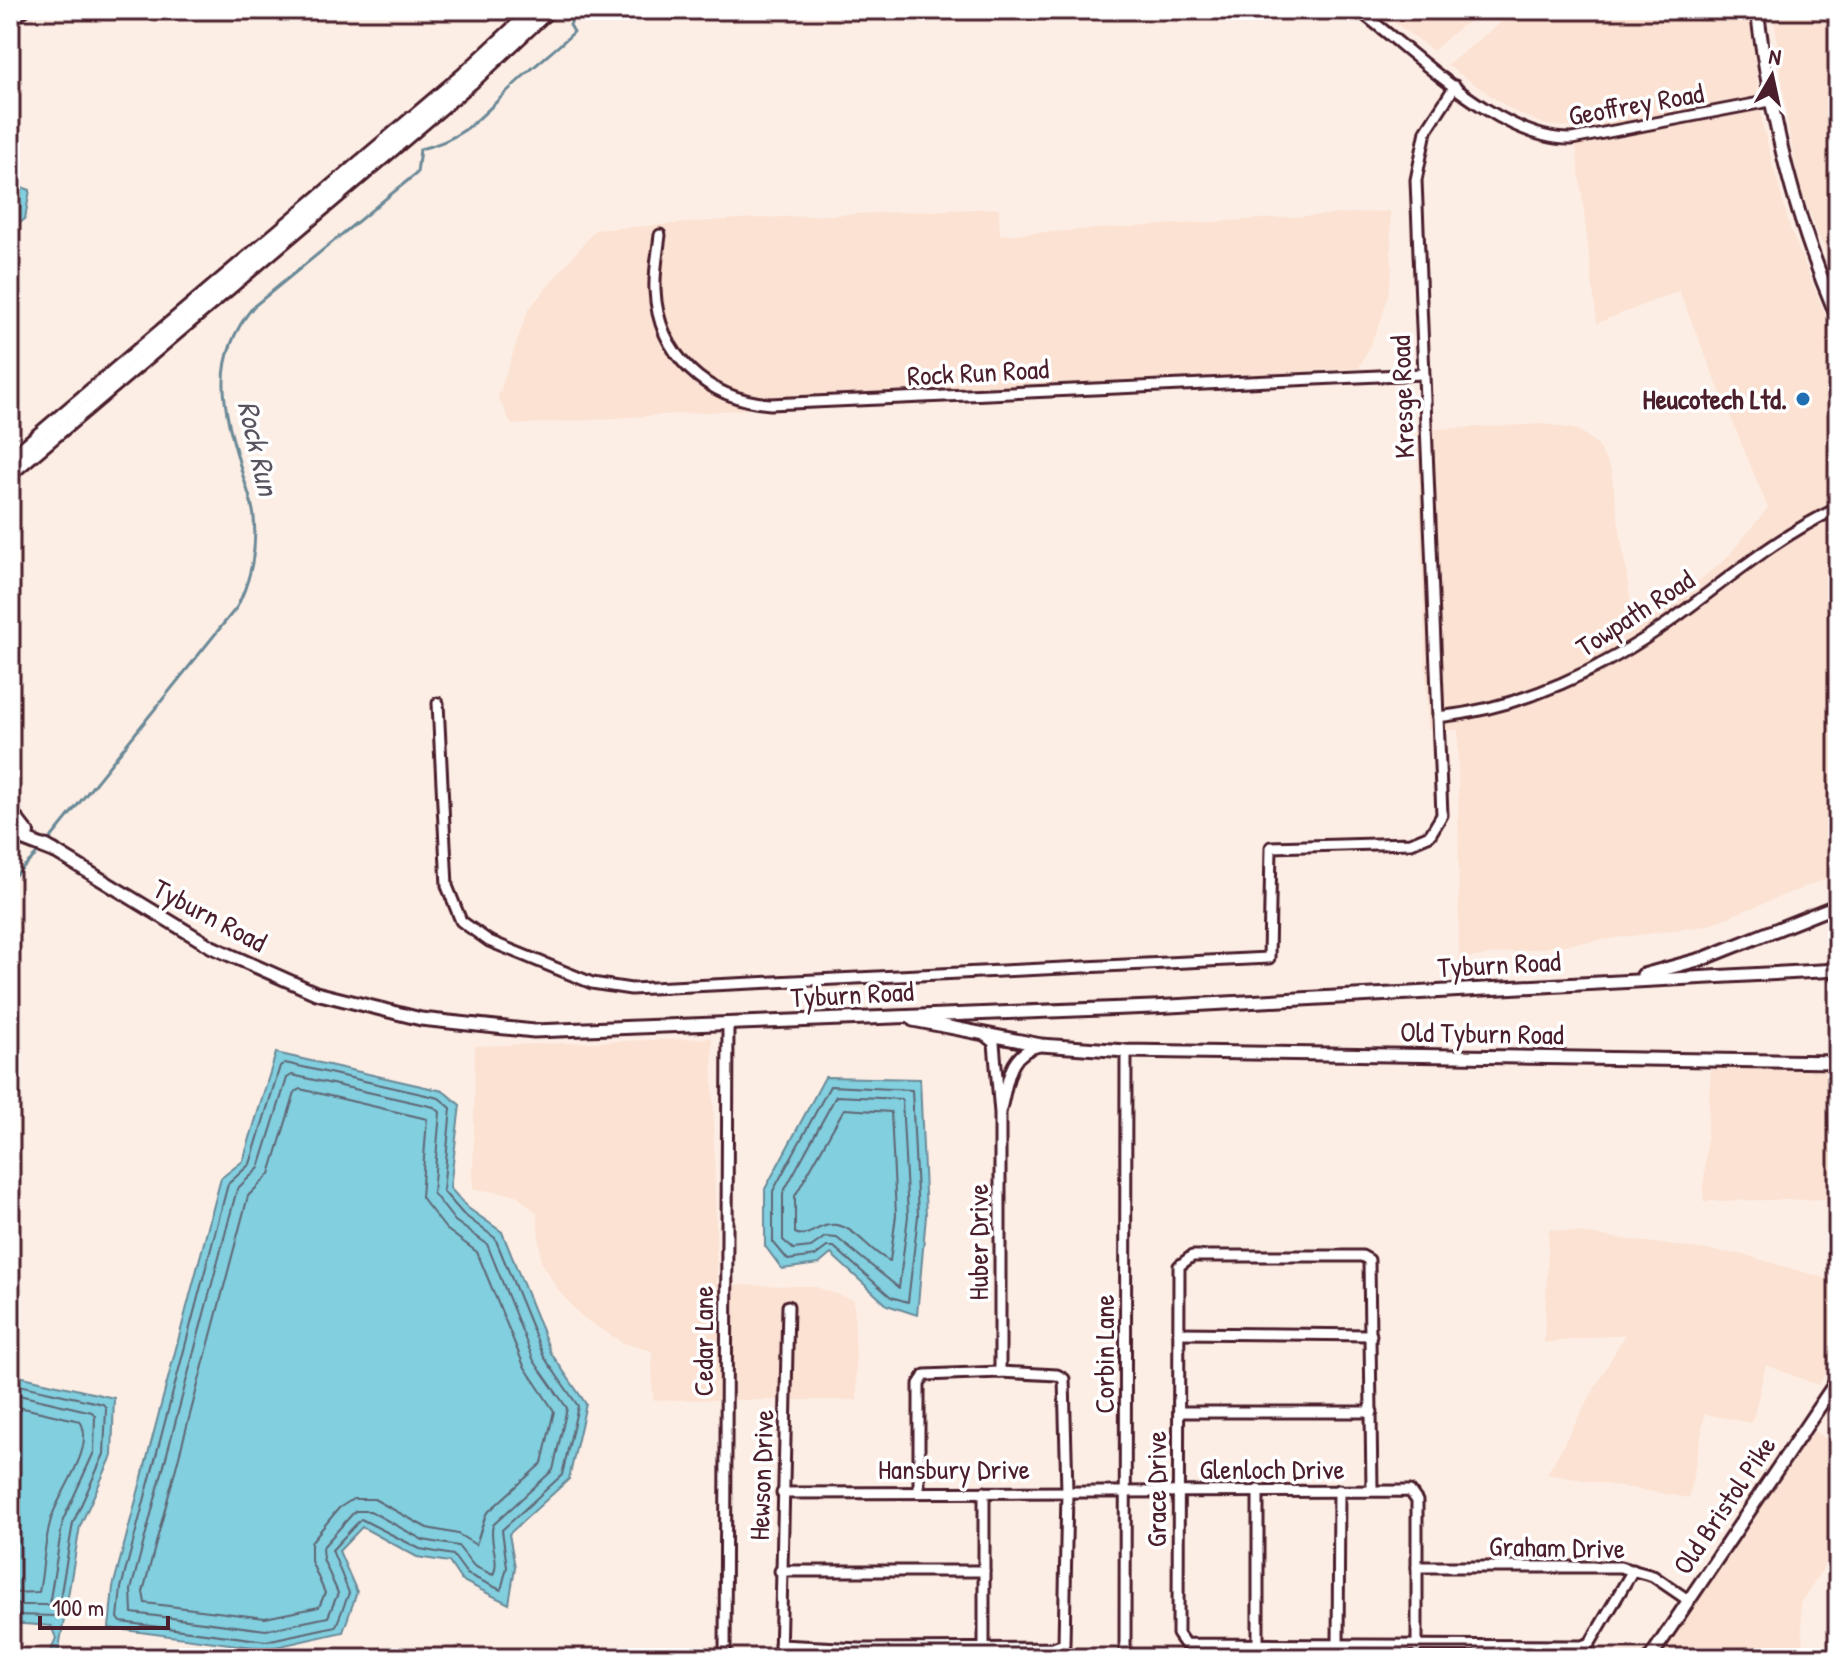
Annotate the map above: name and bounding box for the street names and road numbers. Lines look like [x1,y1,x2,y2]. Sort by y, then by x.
street label: Geoffrey Road [1565,73,1707,135]
street label: Kresge Road [1381,335,1423,459]
street label: Rock Run Road [906,349,1050,395]
street label: Towpath Road [1568,561,1702,665]
street label: Tyburn Road [147,869,273,961]
street label: Tyburn Road [1436,942,1562,986]
street label: Tyburn Road [789,972,915,1016]
street label: Old Tyburn Road [1400,1013,1564,1053]
street label: Huber Drive [959,1184,997,1300]
street label: Cedar Lane [684,1286,722,1396]
street label: Corbin Lane [1085,1294,1123,1414]
street label: Hewson Drive [740,1409,782,1541]
street label: Old Bristol Pike [1664,1428,1784,1582]
street label: Grace Drive [1137,1431,1175,1547]
street label: Hansbury Drive [878,1450,1030,1488]
street label: Glenloch Drive [1199,1450,1345,1488]
street label: Graham Drive [1489,1527,1625,1567]

